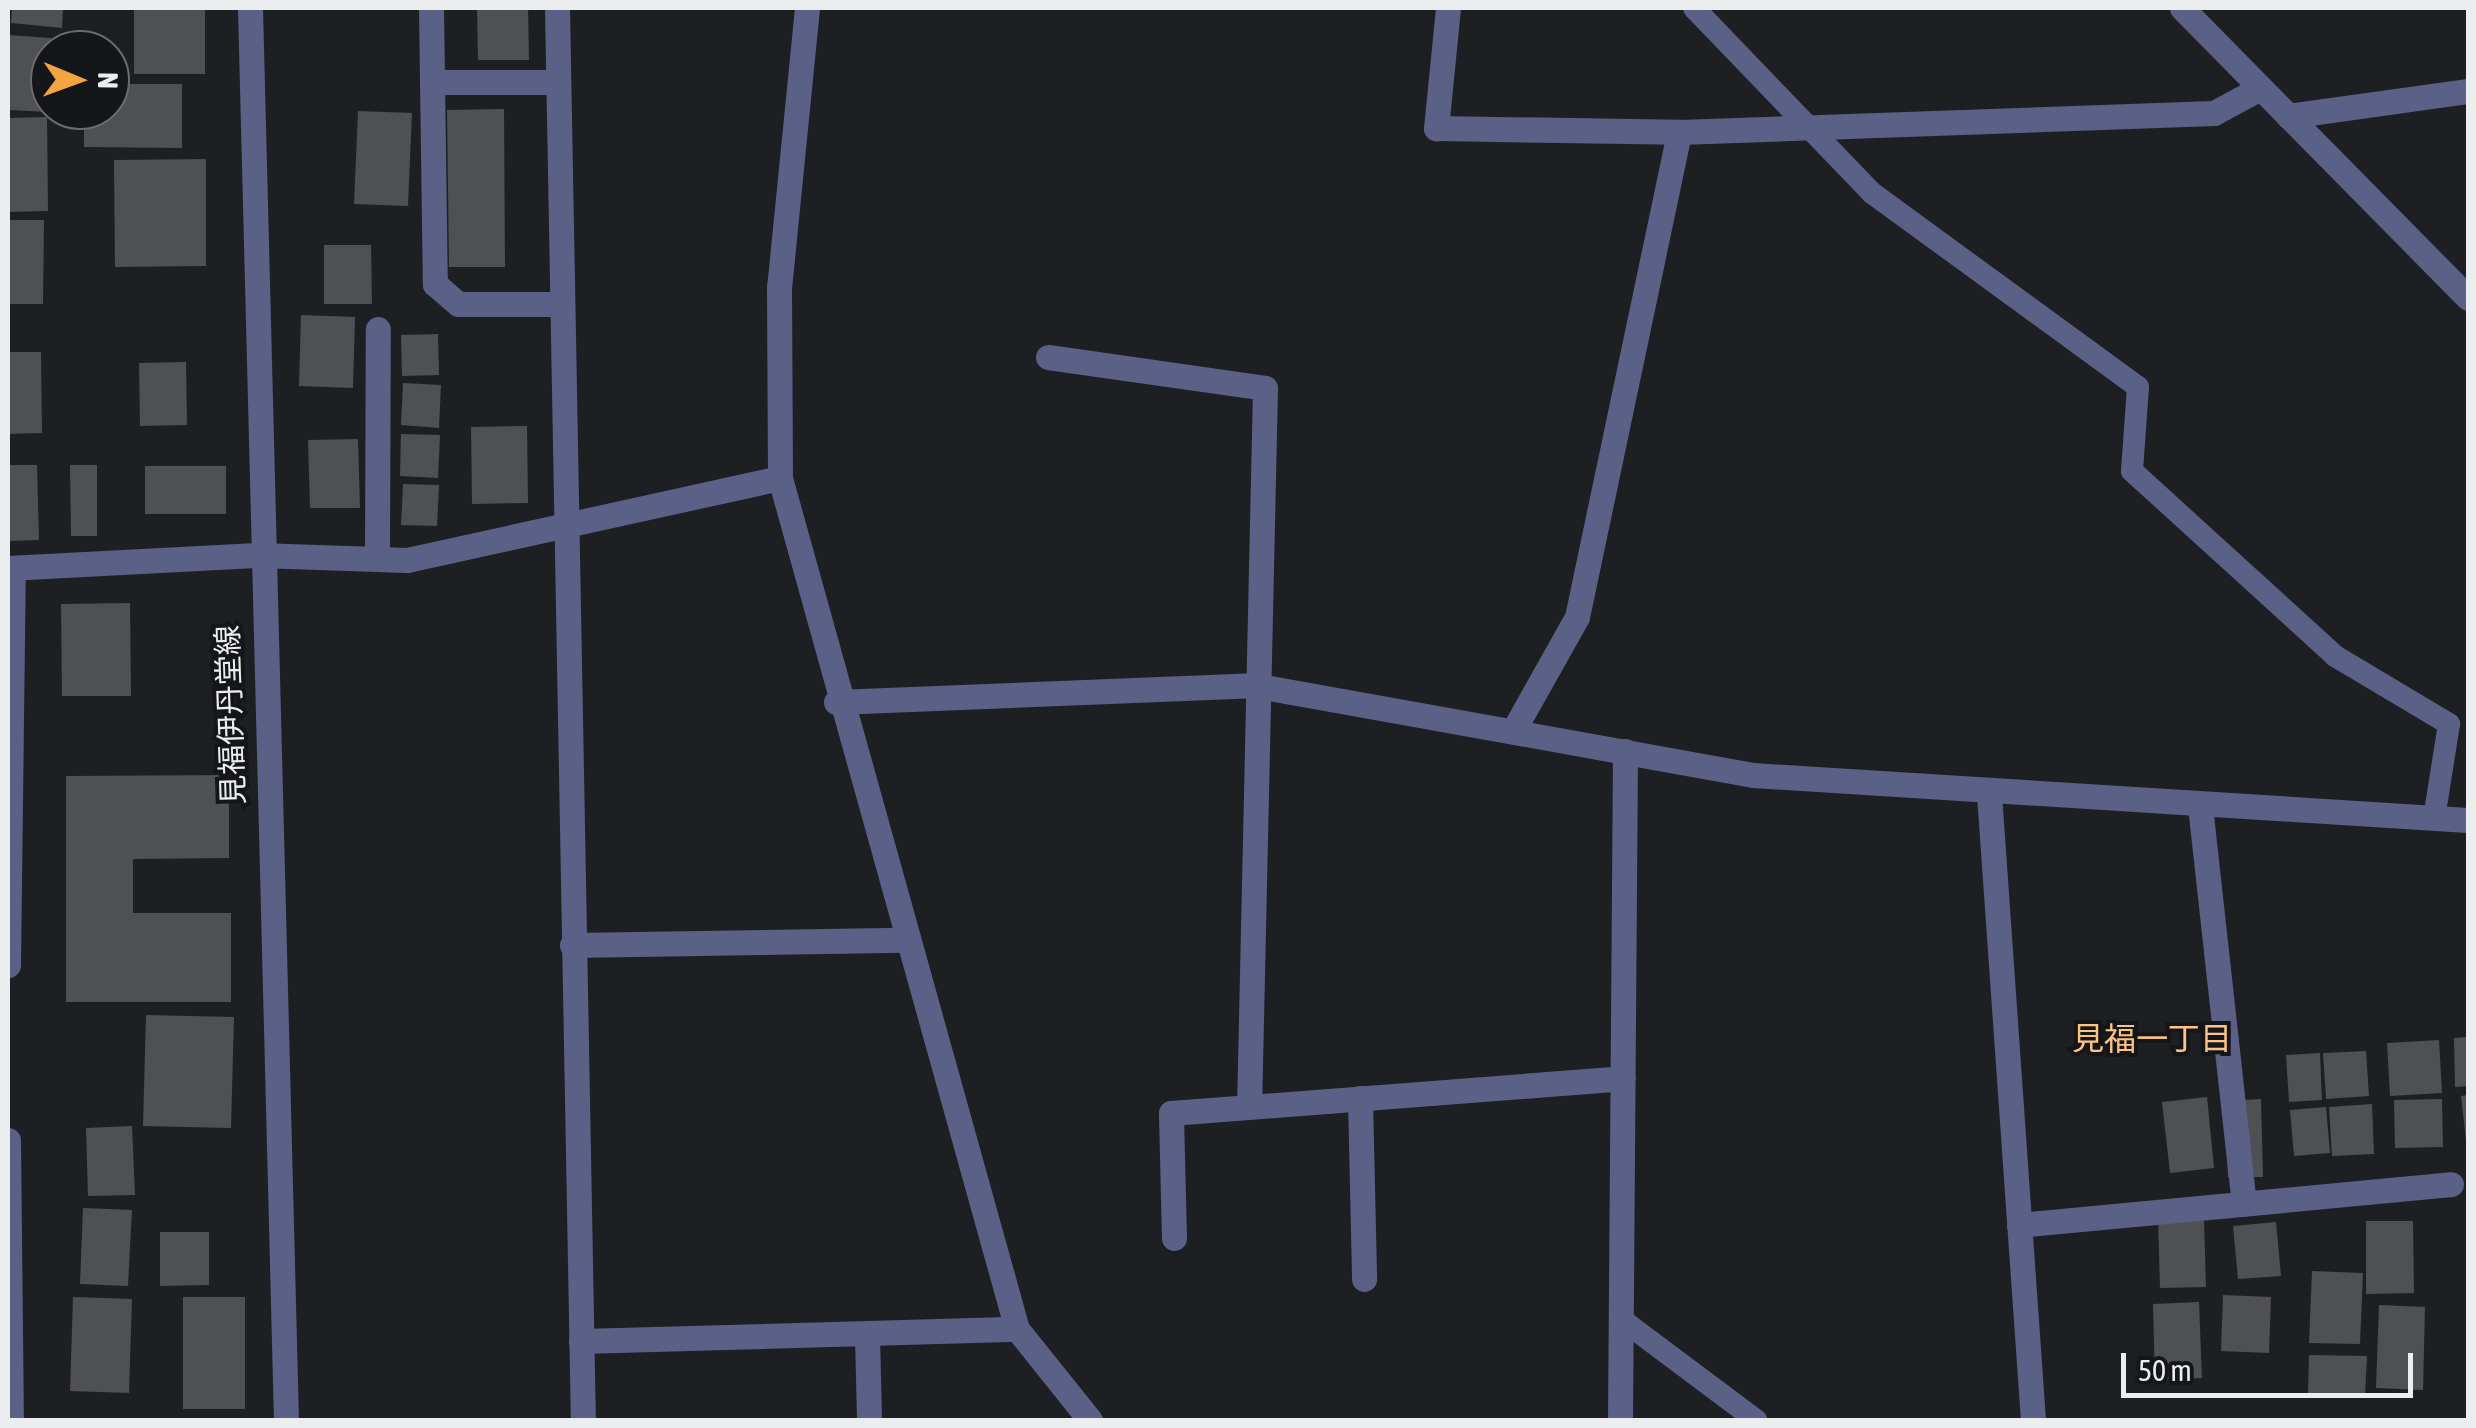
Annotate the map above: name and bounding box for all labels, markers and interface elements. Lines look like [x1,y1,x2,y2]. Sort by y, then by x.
north arrow [30,30,130,130]
text: N [92,72,124,89]
street label: 見福伊丹堂線 [209,624,251,806]
district label: 見福一丁目 [2072,1020,2232,1058]
scale bar [2126,1333,2418,1395]
text: 50 m [2138,1353,2192,1387]

